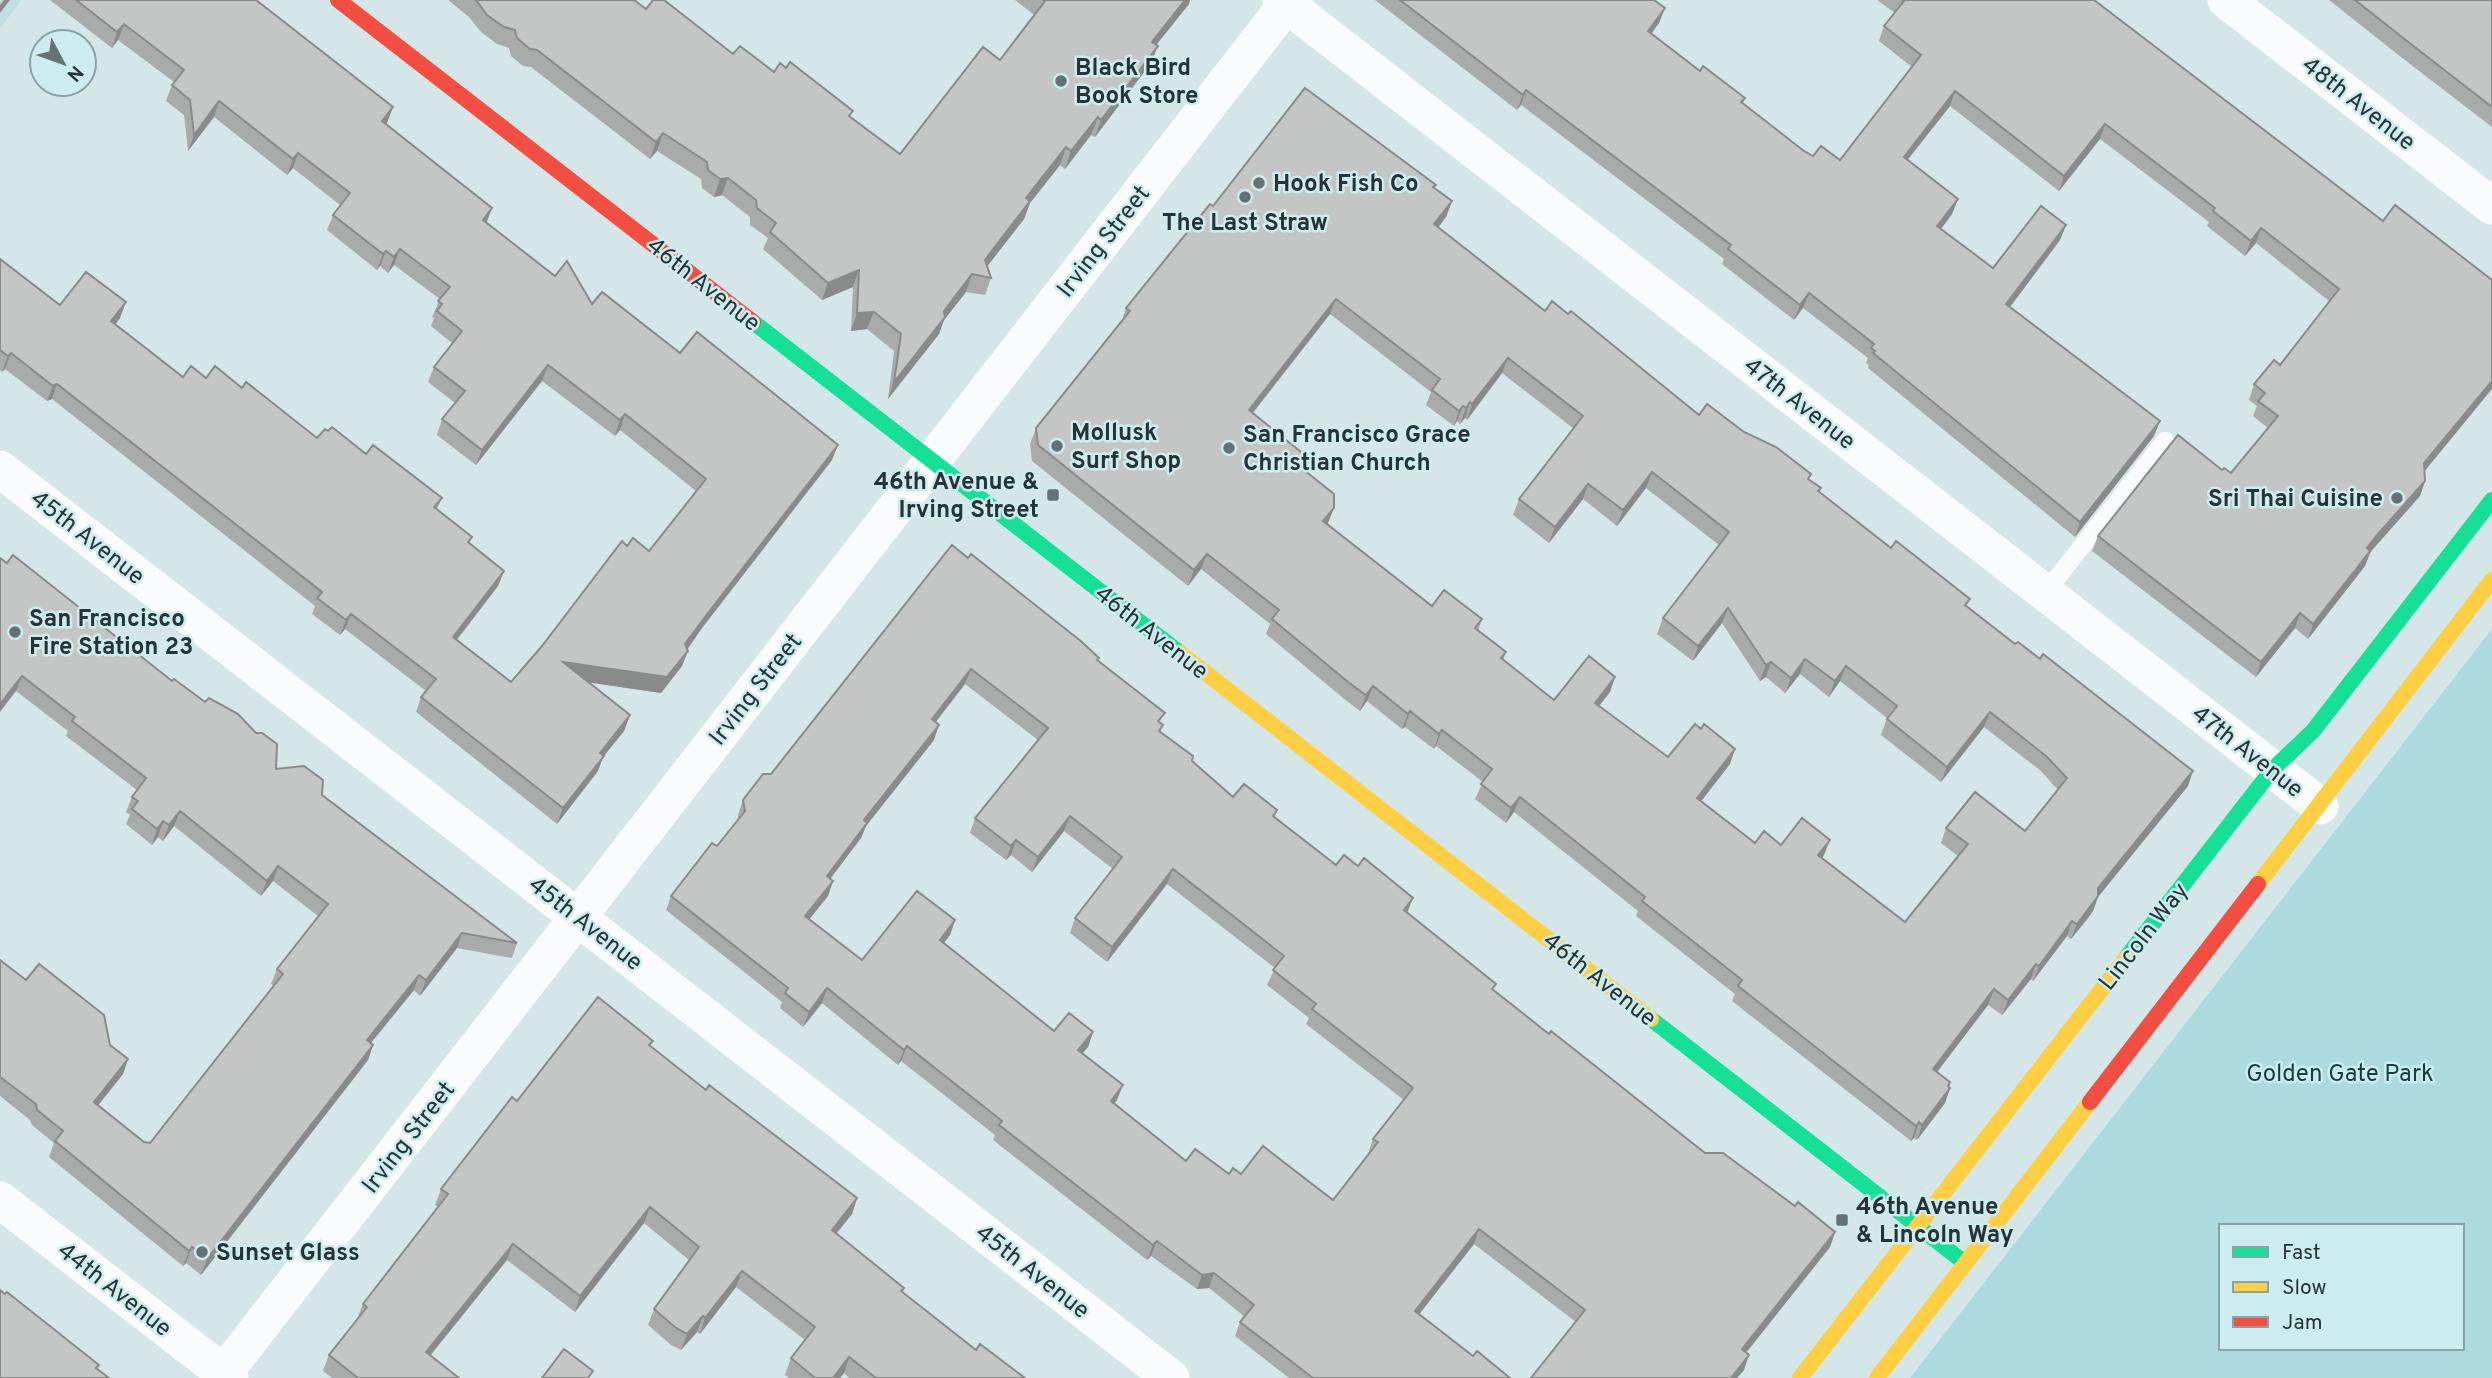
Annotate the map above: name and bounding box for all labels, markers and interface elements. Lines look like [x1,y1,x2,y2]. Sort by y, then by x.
north arrow [28,28,98,98]
street label: 48th Avenue [2295,51,2421,158]
place label: Black Bird Book Store [1075,54,1198,112]
text: N [61,60,88,86]
marker: Black Bird Book Store [1053,73,1069,89]
place label: Hook Fish Co [1273,170,1419,200]
marker: Hook Fish Co [1251,175,1267,191]
street label: Irving Street [1052,180,1158,304]
marker: The Last Straw [1237,189,1253,205]
place label: The Last Straw [1162,209,1328,239]
street label: 46th Avenue [640,232,766,339]
street label: 47th Avenue [1737,352,1861,457]
place label: Mollusk Surf Shop [1071,419,1181,477]
place label: San Francisco Grace Christian Church [1243,421,1471,479]
marker: Mollusk Surf Shop [1049,438,1065,454]
marker: San Francisco Grace Christian Church [1221,440,1237,456]
place label: 46th Avenue & Irving Street [874,468,1039,526]
street label: 45th Avenue [24,485,150,593]
place label: Sri Thai Cuisine [2208,485,2383,515]
marker: 46th Avenue & Irving Street [1045,487,1061,503]
marker: Sri Thai Cuisine [2389,490,2405,506]
street label: 46th Avenue [1088,580,1214,687]
place label: San Francisco Fire Station 23 [29,605,194,663]
marker: San Francisco Fire Station 23 [7,624,23,640]
street label: Irving Street [704,628,810,752]
street label: 47th Avenue [2185,700,2309,805]
street label: 45th Avenue [522,871,648,979]
street label: Lincoln Way [2093,877,2196,997]
street label: 46th Avenue [1536,927,1662,1034]
park label: Golden Gate Park [2246,1060,2434,1090]
street label: Irving Street [357,1076,463,1200]
place label: 46th Avenue & Lincoln Way [1856,1193,2014,1251]
marker: 46th Avenue & Lincoln Way [1834,1212,1850,1228]
street label: 45th Avenue [969,1219,1095,1327]
legend [2219,1224,2464,1350]
street label: 44th Avenue [51,1237,177,1345]
place label: Sunset Glass [216,1239,360,1269]
text: Fast [2282,1240,2321,1267]
marker: Sunset Glass [194,1244,210,1260]
text: Slow [2282,1275,2327,1302]
text: Jam [2282,1310,2323,1337]

